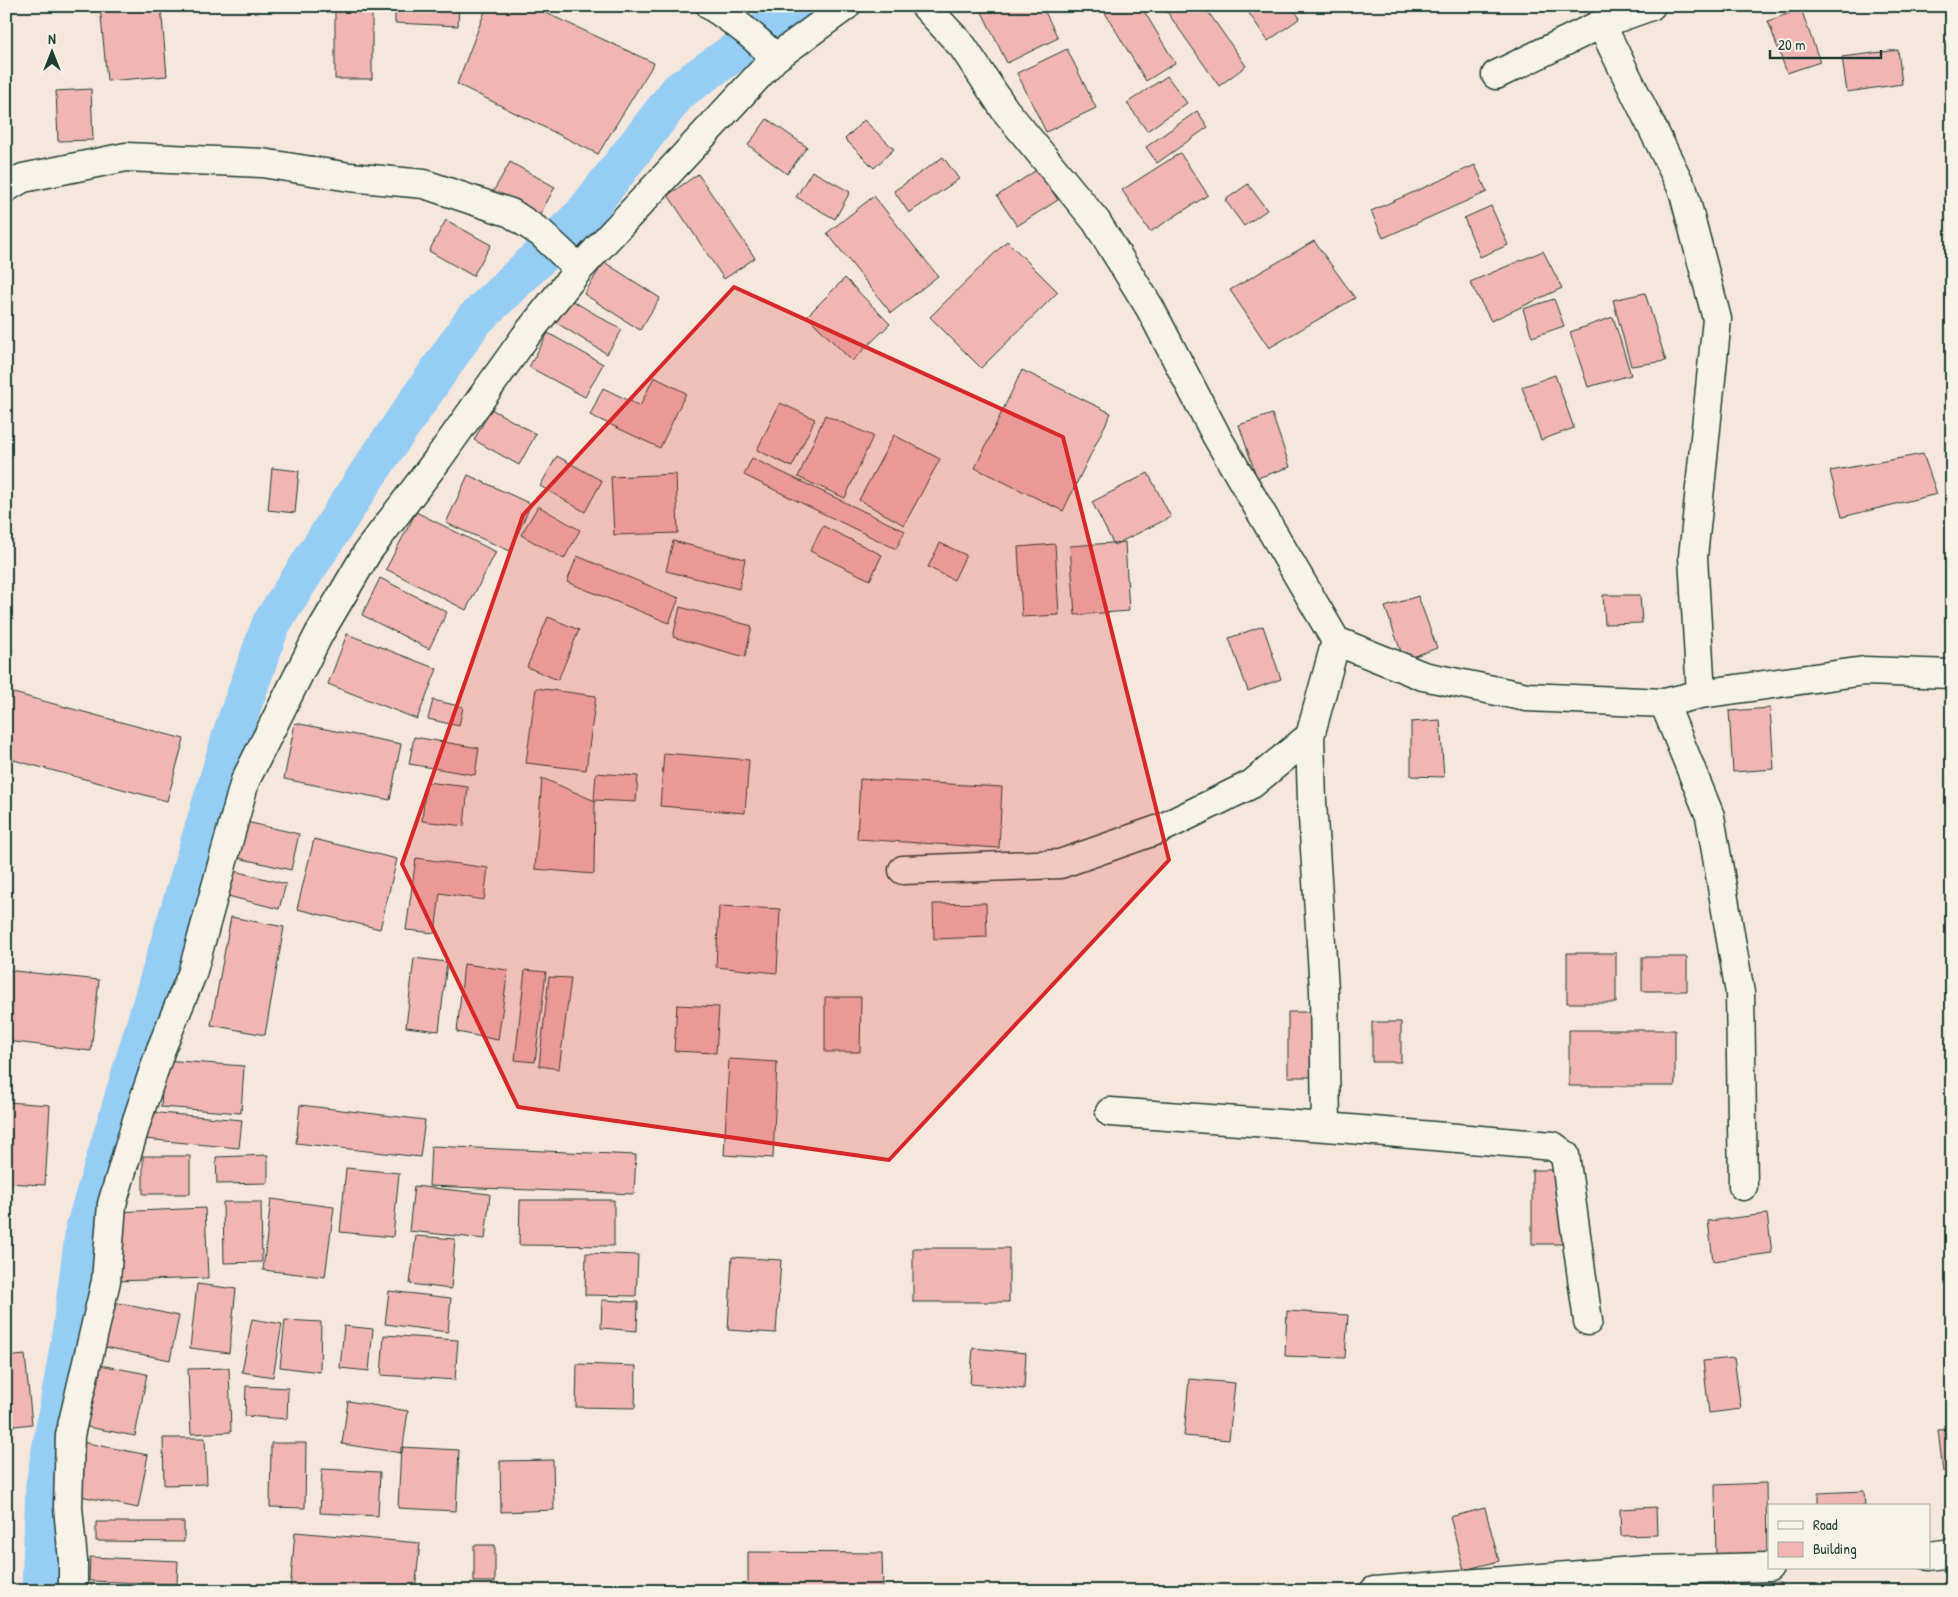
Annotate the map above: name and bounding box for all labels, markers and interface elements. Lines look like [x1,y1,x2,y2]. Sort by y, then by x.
north arrow [28,28,78,78]
scale bar [1770,28,1882,60]
text: N [48,29,56,48]
text: 20 m [1778,34,1805,55]
legend [1768,1504,1930,1570]
text: Road [1813,1514,1838,1535]
text: Building [1813,1538,1857,1559]

